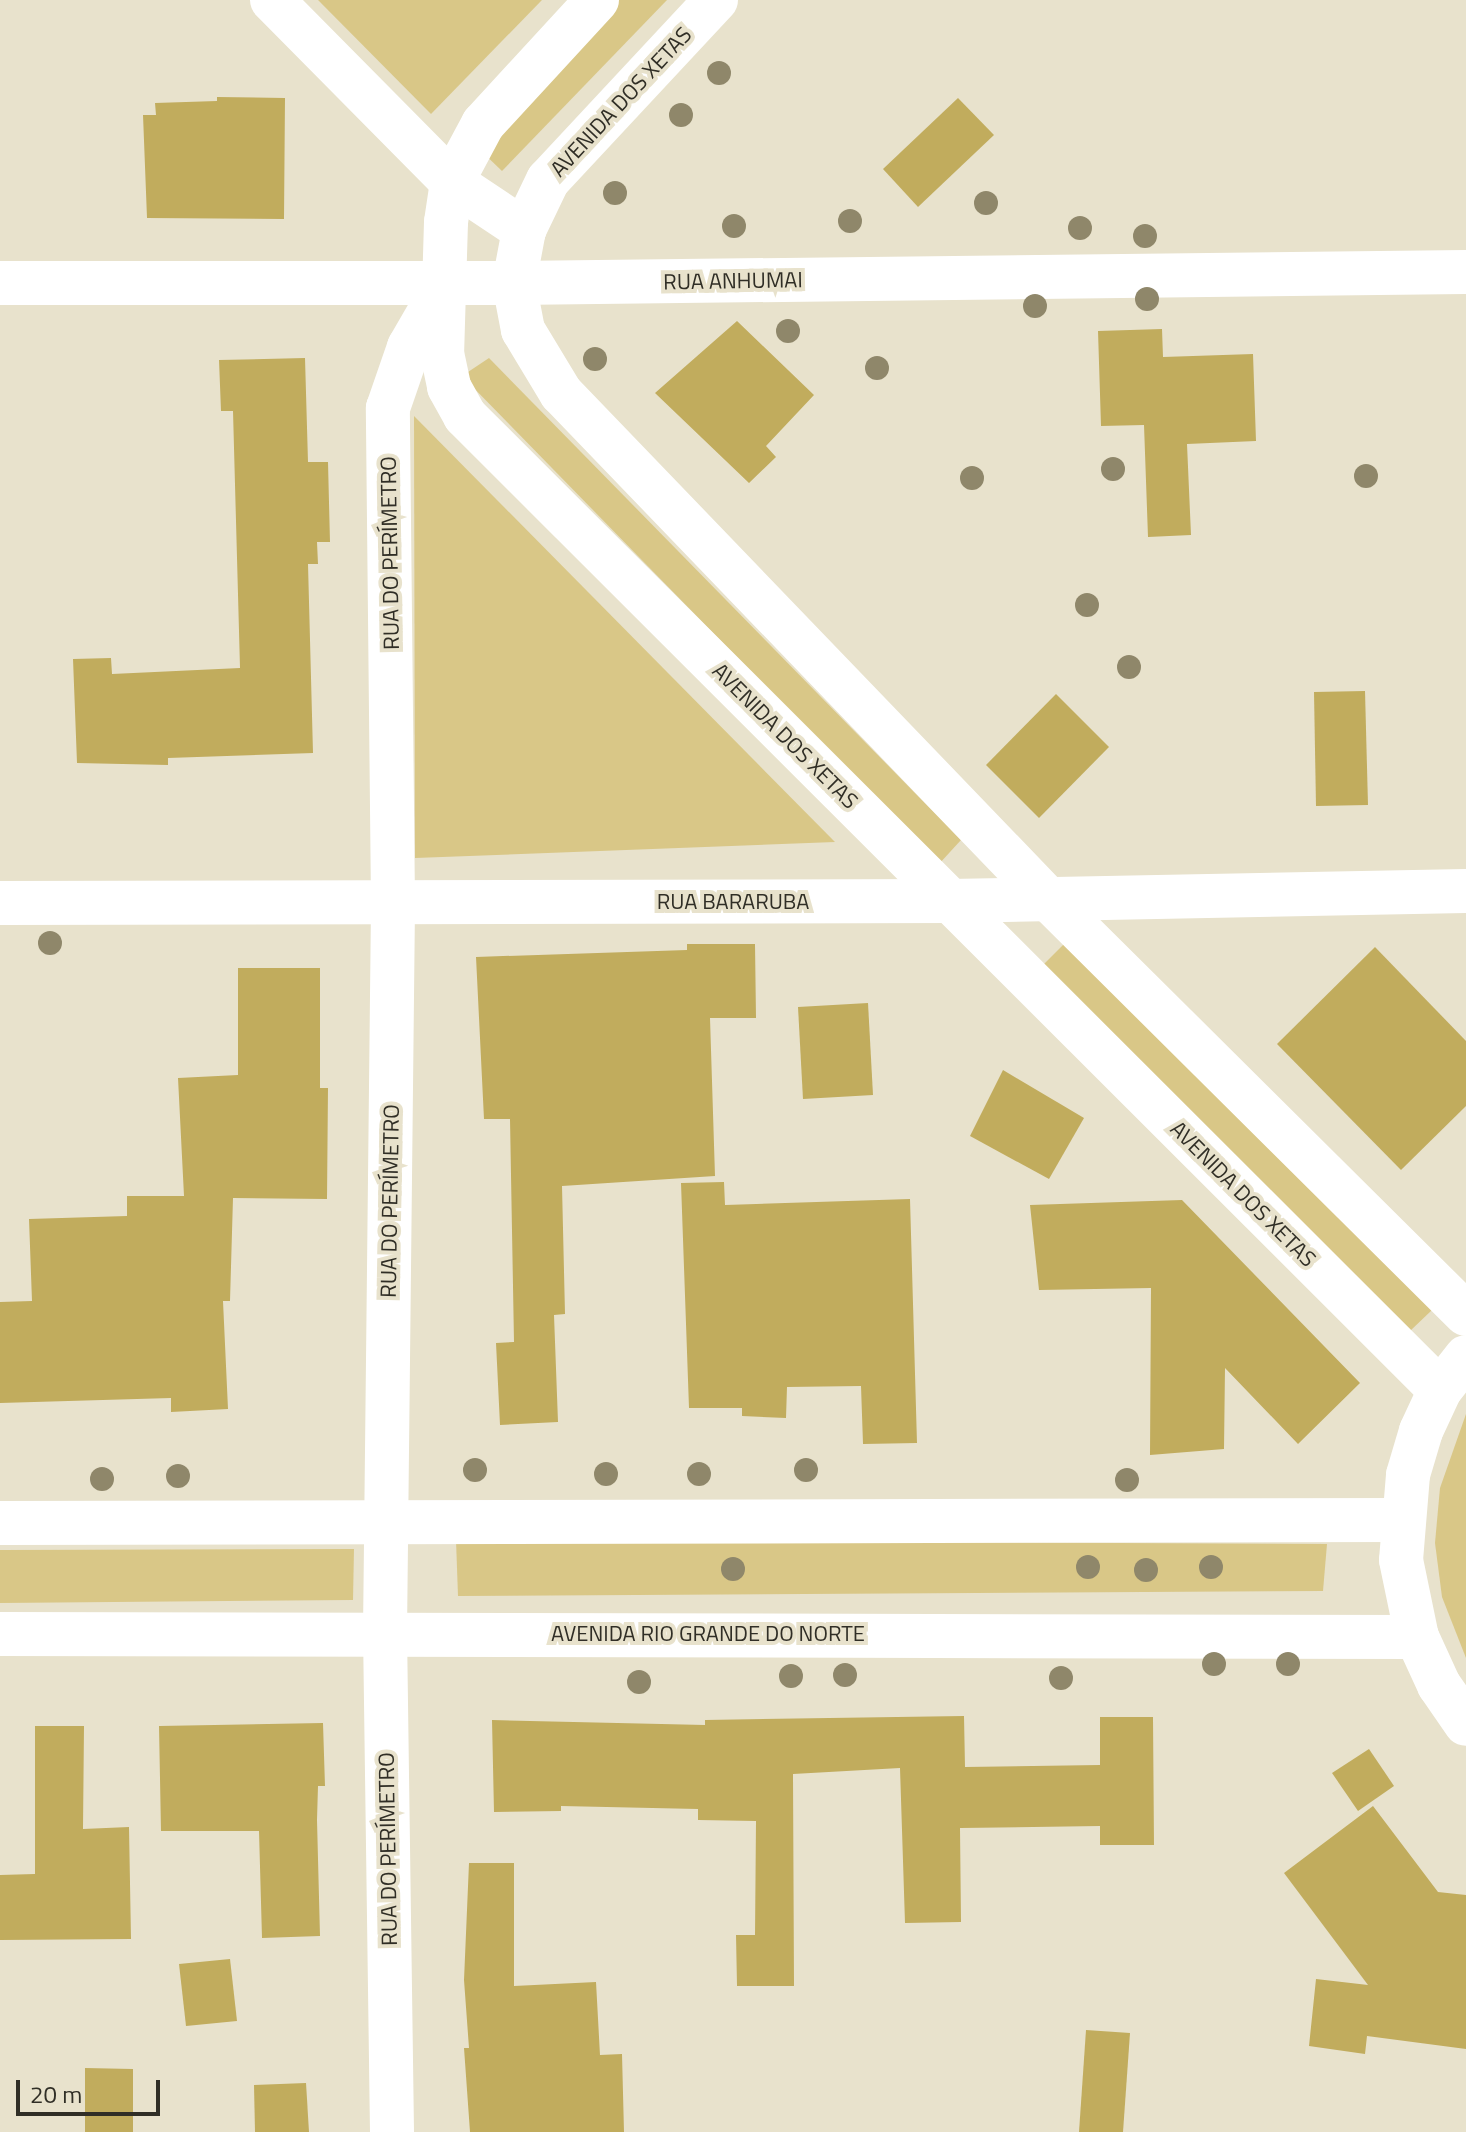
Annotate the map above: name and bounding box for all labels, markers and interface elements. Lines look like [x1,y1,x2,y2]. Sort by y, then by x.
street label: AVENIDA DOS XETAS [545,22,697,182]
street label: RUA ANHUMAI [663,267,803,295]
street label: RUA DO PERÍMETRO [375,456,405,650]
street label: AVENIDA DOS XETAS [707,658,863,814]
street label: RUA BARARUBA [657,889,809,915]
street label: RUA DO PERÍMETRO [375,1104,405,1298]
street label: AVENIDA DOS XETAS [1165,1116,1321,1272]
street label: AVENIDA RIO GRANDE DO NORTE [551,1621,865,1647]
street label: RUA DO PERÍMETRO [373,1752,403,1946]
scale bar [20,2064,164,2114]
text: 20 m [30,2076,82,2112]

